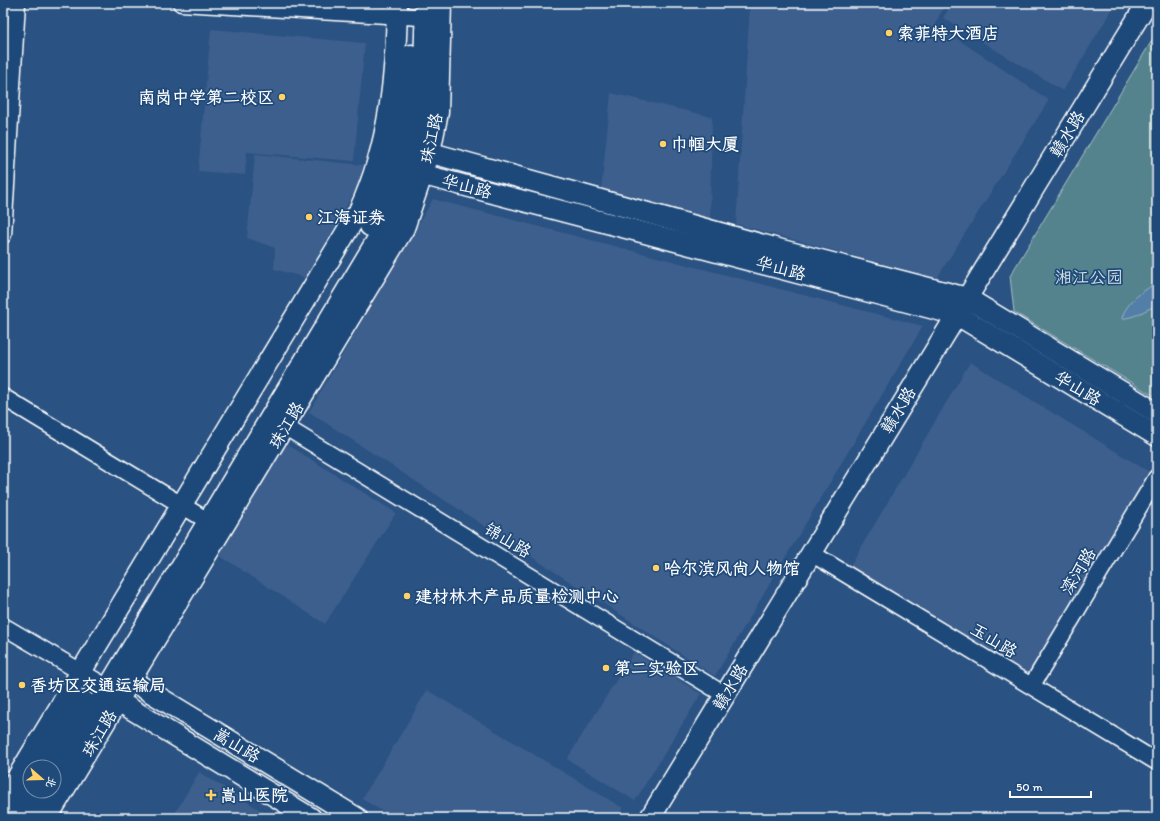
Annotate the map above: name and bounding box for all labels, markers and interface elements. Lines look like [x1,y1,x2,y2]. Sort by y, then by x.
place label: 索菲特大酒店 [897,23,999,43]
marker: 索菲特大酒店 [884,28,894,38]
place label: 南岗中学第二校区 [138,87,274,107]
marker: 南岗中学第二校区 [277,92,287,102]
street label: 赣水路 [1045,107,1089,161]
street label: 珠江路 [416,111,446,165]
place label: 巾帼大厦 [671,134,739,154]
marker: 巾帼大厦 [658,139,668,149]
street label: 华山路 [440,170,494,202]
place label: 江海证券 [317,207,385,227]
marker: 江海证券 [304,212,314,222]
street label: 华山路 [754,252,808,284]
park label: 湘江公园 [1055,267,1123,287]
street label: 华山路 [1051,366,1105,410]
street label: 赣水路 [876,383,920,437]
street label: 珠江路 [264,398,308,452]
street label: 锦山路 [481,518,535,562]
street label: 滦河路 [1056,544,1100,598]
place label: 哈尔滨风尚人物馆 [664,558,800,578]
marker: 哈尔滨风尚人物馆 [651,563,661,573]
place label: 建材林木产品质量检测中心 [415,586,619,606]
marker: 建材林木产品质量检测中心 [402,591,412,601]
street label: 玉山路 [967,618,1021,662]
place label: 第二实验区 [614,658,699,678]
street label: 赣水路 [708,660,752,714]
marker: 第二实验区 [601,663,611,673]
place label: 香坊区交通运输局 [30,675,166,695]
marker: 香坊区交通运输局 [17,680,27,690]
street label: 珠江路 [77,706,121,760]
street label: 嵩山路 [210,723,264,767]
north arrow [22,759,62,799]
scale bar [1010,773,1091,799]
text: 北 [43,775,59,790]
text: 50 m [1016,780,1042,794]
place label: 嵩山医院 [220,785,288,805]
marker: 嵩山医院 [205,789,217,801]

